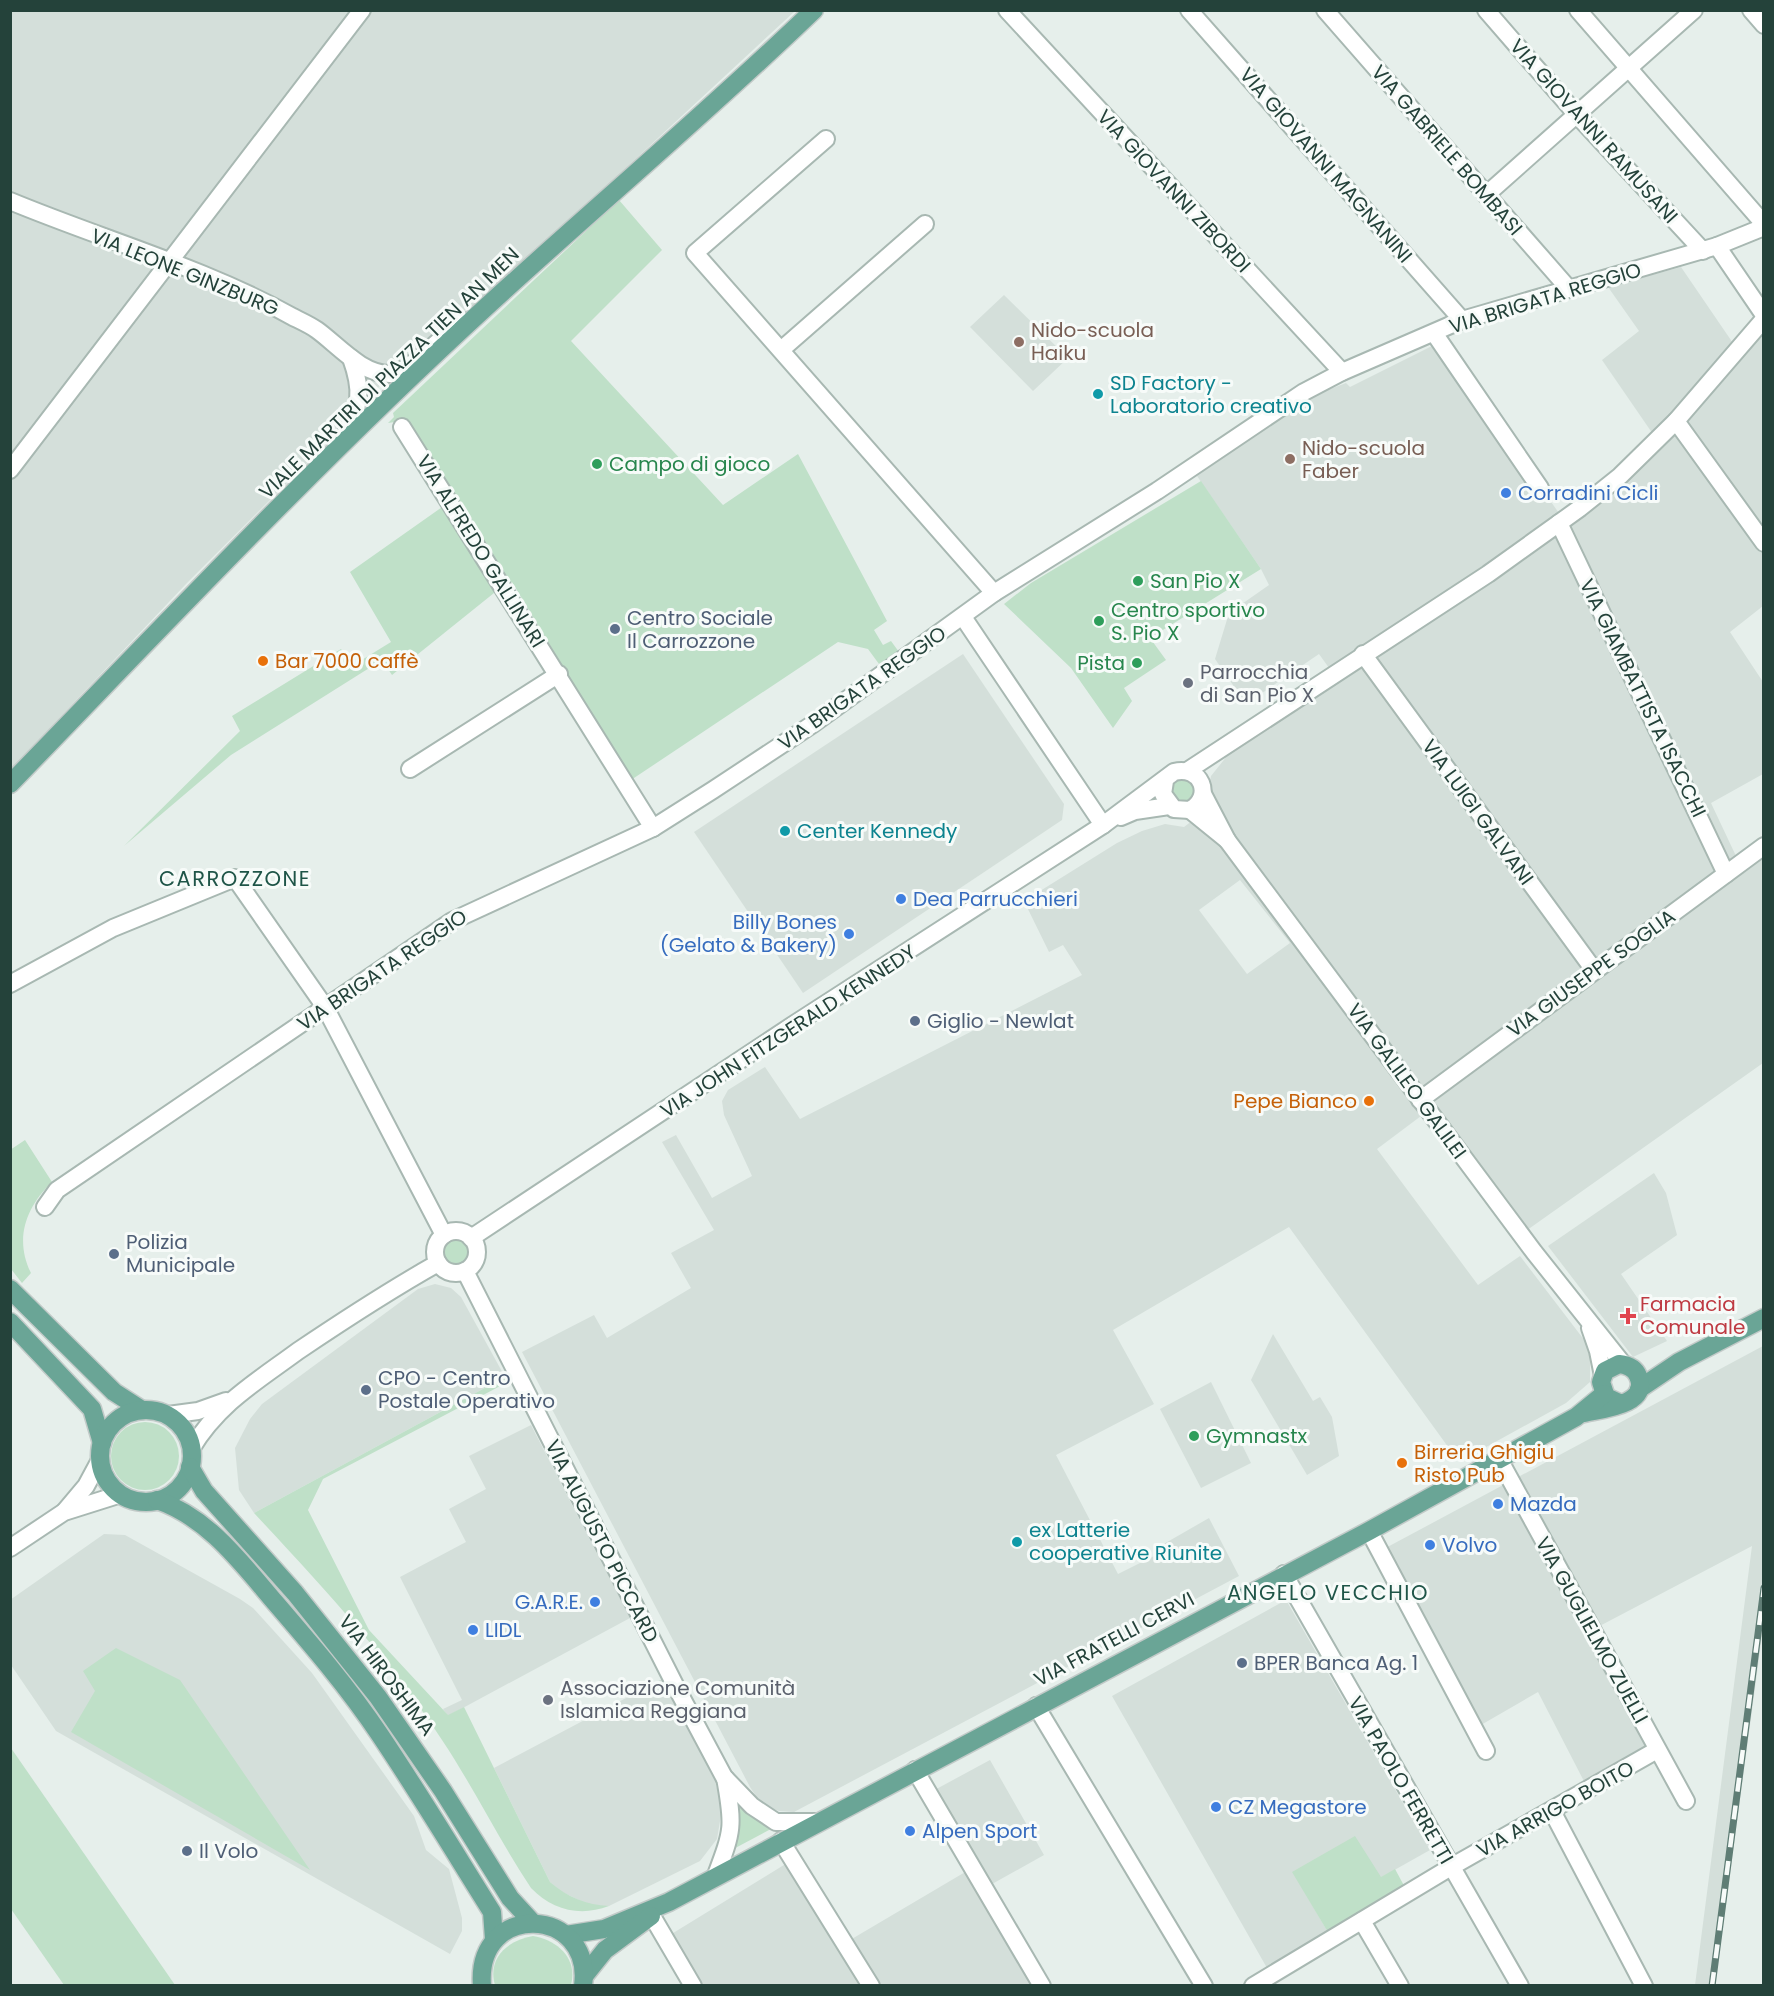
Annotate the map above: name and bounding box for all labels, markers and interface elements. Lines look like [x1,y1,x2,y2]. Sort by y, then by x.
street label: VIA GIOVANNI RAMUSANI [1503,33,1685,229]
street label: VIA GABRIELE BOMBASI [1365,59,1529,241]
street label: VIA GIOVANNI MAGNANINI [1233,61,1419,269]
street label: VIA GIOVANNI ZIBORDI [1091,103,1257,279]
street label: VIA LEONE GINZBURG [87,221,283,323]
street label: VIALE MARTIRI DI PIAZZA TIEN AN MEN [253,241,525,505]
street label: VIA BRIGATA REGGIO [1446,255,1644,341]
place label: Nido-scuola Haiku [1031,316,1154,367]
marker: Nido-scuola Haiku [1012,335,1026,349]
place label: SD Factory - Laboratorio creativo [1110,369,1312,420]
marker: SD Factory - Laboratorio creativo [1091,387,1105,401]
place label: Nido-scuola Faber [1302,434,1425,485]
street label: VIA ALFREDO GALLINARI [410,449,552,653]
place label: Campo di gioco [609,450,770,478]
marker: Nido-scuola Faber [1283,452,1297,466]
marker: Campo di gioco [590,457,604,471]
place label: Corradini Cicli [1518,479,1659,507]
marker: Corradini Cicli [1499,486,1513,500]
place label: San Pio X [1150,567,1240,595]
marker: San Pio X [1131,574,1145,588]
street label: VIA GIAMBATTISTA ISACCHI [1573,574,1713,822]
place label: Centro sportivo S. Pio X [1111,596,1265,647]
place label: Centro Sociale Il Carrozzone [627,604,773,655]
marker: Centro sportivo S. Pio X [1092,614,1106,628]
street label: VIA BRIGATA REGGIO [772,619,952,757]
marker: Centro Sociale Il Carrozzone [608,622,622,636]
place label: Bar 7000 caffè [275,647,419,675]
place label: Pista [1077,649,1125,677]
marker: Bar 7000 caffè [256,654,270,668]
marker: Pista [1130,656,1144,670]
place label: Parrocchia di San Pio X [1200,658,1314,709]
marker: Parrocchia di San Pio X [1181,676,1195,690]
street label: VIA LUIGI GALVANI [1416,733,1540,891]
place label: Center Kennedy [797,817,957,845]
marker: Center Kennedy [778,824,792,838]
district label: CARROZZONE [159,864,311,893]
place label: Dea Parrucchieri [913,885,1078,913]
marker: Dea Parrucchieri [894,892,908,906]
street label: VIA GIUSEPPE SOGLIA [1501,902,1681,1044]
street label: VIA BRIGATA REGGIO [291,903,473,1037]
place label: Billy Bones (Gelato & Bakery) [660,908,837,959]
marker: Billy Bones (Gelato & Bakery) [842,927,856,941]
street label: VIA JOHN FITZGERALD KENNEDY [655,938,921,1124]
street label: VIA GALILEO GALILEI [1341,997,1473,1165]
place label: Giglio - Newlat [927,1007,1074,1035]
marker: Giglio - Newlat [908,1014,922,1028]
place label: Pepe Bianco [1233,1087,1357,1115]
marker: Pepe Bianco [1362,1094,1376,1108]
place label: Polizia Municipale [126,1228,235,1279]
marker: Polizia Municipale [107,1247,121,1261]
place label: Farmacia Comunale [1640,1290,1745,1341]
marker: Farmacia Comunale [1621,1309,1635,1323]
place label: CPO - Centro Postale Operativo [378,1364,555,1415]
marker: CPO - Centro Postale Operativo [359,1383,373,1397]
place label: Gymnastx [1206,1422,1307,1450]
marker: Gymnastx [1187,1429,1201,1443]
street label: VIA AUGUSTO PICCARD [539,1435,665,1647]
place label: Birreria Ghigiu Risto Pub [1414,1438,1554,1489]
marker: Birreria Ghigiu Risto Pub [1395,1456,1409,1470]
place label: Mazda [1510,1490,1577,1518]
marker: Mazda [1491,1497,1505,1511]
place label: ex Latterie cooperative Riunite [1029,1516,1222,1567]
place label: Volvo [1442,1531,1497,1559]
street label: VIA GUGLIELMO ZUELLI [1529,1532,1655,1728]
marker: ex Latterie cooperative Riunite [1010,1535,1024,1549]
marker: Volvo [1423,1538,1437,1552]
district label: ANGELO VECCHIO [1227,1578,1429,1607]
street label: VIA FRATELLI CERVI [1029,1585,1199,1693]
place label: G.A.R.E. [515,1588,583,1616]
marker: G.A.R.E. [588,1595,602,1609]
street label: VIA HIROSHIMA [332,1609,442,1741]
place label: LIDL [485,1616,522,1644]
marker: LIDL [466,1623,480,1637]
place label: BPER Banca Ag. 1 [1254,1649,1418,1677]
marker: BPER Banca Ag. 1 [1235,1656,1249,1670]
place label: Associazione Comunità Islamica Reggiana [560,1674,795,1725]
street label: VIA PAOLO FERRETTI [1342,1691,1460,1869]
marker: Associazione Comunità Islamica Reggiana [541,1693,555,1707]
street label: VIA ARRIGO BOITO [1471,1754,1639,1864]
place label: CZ Megastore [1228,1793,1367,1821]
marker: CZ Megastore [1209,1800,1223,1814]
place label: Alpen Sport [922,1817,1037,1845]
marker: Alpen Sport [903,1824,917,1838]
place label: Il Volo [199,1837,258,1865]
marker: Il Volo [180,1844,194,1858]

